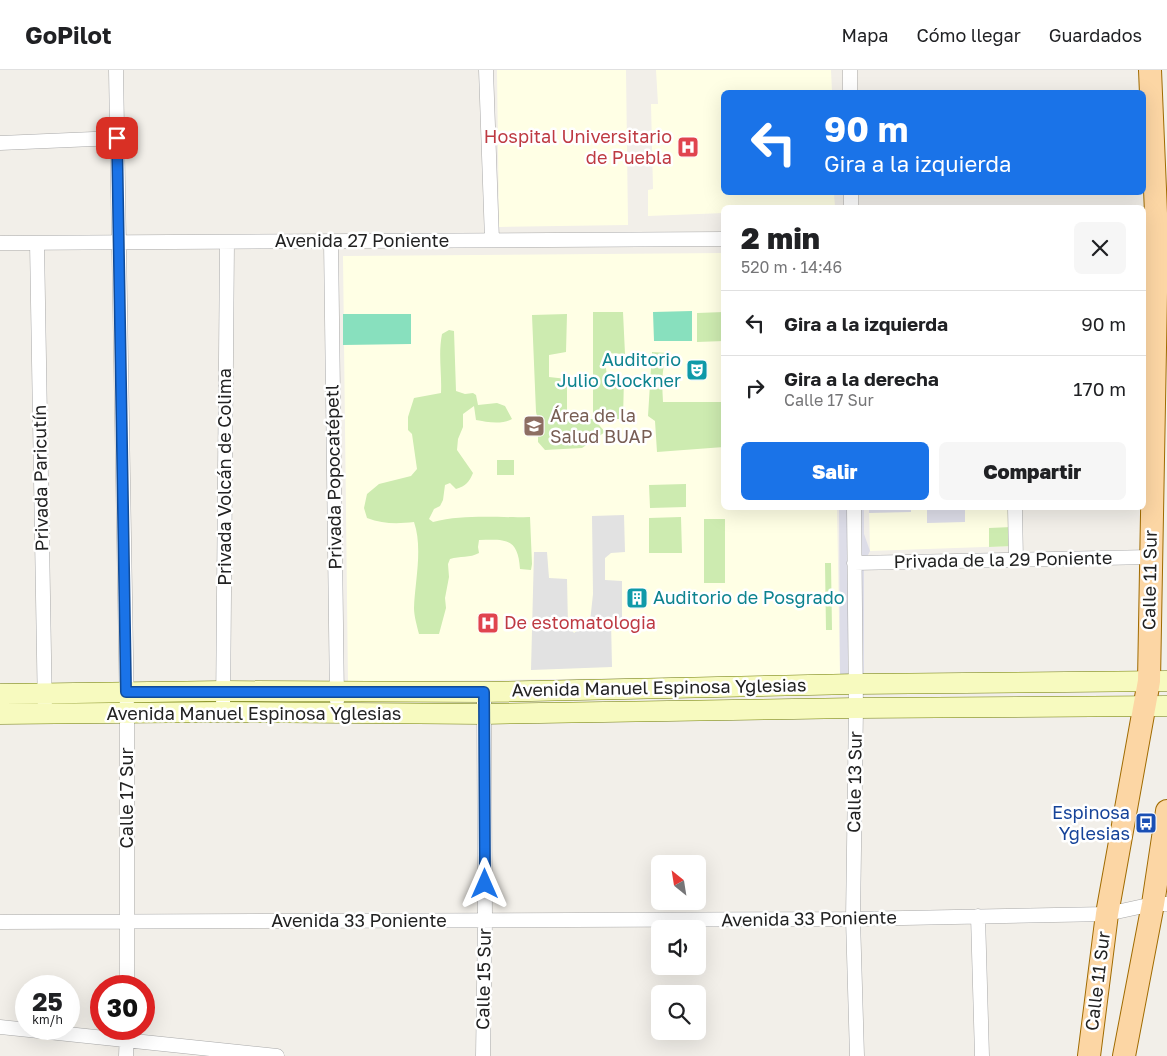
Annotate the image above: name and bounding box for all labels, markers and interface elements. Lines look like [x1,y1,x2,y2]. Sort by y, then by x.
text: GoPilot [25,20,112,49]
text: Mapa [842,24,888,46]
text: Cómo llegar [916,24,1021,46]
text: Guardados [1049,24,1142,46]
text: 90 m [824,108,908,150]
icon: left [741,110,806,175]
pin [96,117,138,159]
icon: arrive [103,124,131,152]
place label: Hospital Universitario de Puebla [484,125,672,168]
hospital icon: Hospital Universitario de Puebla [676,135,700,159]
text: Gira a la izquierda [824,150,1012,177]
text: 2 min [741,220,820,256]
button: close [1074,222,1126,274]
street label: Avenida 27 Poniente [275,229,449,251]
text: 520 m · 14:46 [741,257,842,277]
icon: left [741,309,769,337]
text: Gira a la izquierda [784,312,948,335]
text: 90 m [1081,312,1126,335]
place label: Auditorio Julio Glockner [557,348,681,391]
theatre icon: Auditorio Julio Glockner [685,358,709,382]
text: Gira a la derecha [784,367,939,390]
street label: Privada Volcán de Colima [213,368,235,586]
icon: right [741,374,769,402]
text: 170 m [1073,377,1126,400]
street label: Privada Popocatépetl [320,384,346,570]
text: Calle 17 Sur [784,390,874,410]
place label: Área de la Salud BUAP [550,404,652,447]
street label: Privada Paricutín [28,405,52,551]
school or university icon: Área de la Salud BUAP [522,414,546,438]
button: Salir [741,442,929,500]
button: Compartir [939,442,1126,500]
street label: Calle 11 Sur [1137,530,1161,630]
street label: Privada de la 29 Poniente [893,546,1112,572]
building icon: Auditorio de Posgrado [625,586,649,610]
place label: Auditorio de Posgrado [653,586,845,608]
hospital icon: De estomatologia [476,611,500,635]
place label: De estomatologia [504,611,656,633]
street label: Avenida Manuel Espinosa Yglesias [511,673,807,701]
street label: Avenida Manuel Espinosa Yglesias [107,702,401,724]
street label: Calle 13 Sur [842,731,866,833]
street label: Calle 17 Sur [115,748,137,848]
place label: Espinosa Yglesias [1052,801,1130,844]
bus stop icon: Espinosa Yglesias [1134,811,1158,835]
north arrow [651,855,706,910]
map controls [651,855,706,1040]
position arrow [458,857,510,909]
street label: Avenida 33 Poniente [721,905,897,931]
street label: Avenida 33 Poniente [271,909,447,931]
button: sound [651,920,706,975]
street label: Calle 15 Sur [471,928,495,1030]
street label: Calle 11 Sur [1080,930,1114,1032]
speed limit sign: 30 [90,975,155,1040]
button: search [651,985,706,1040]
text: 25 [32,986,63,1017]
text: km/h [32,1012,63,1027]

